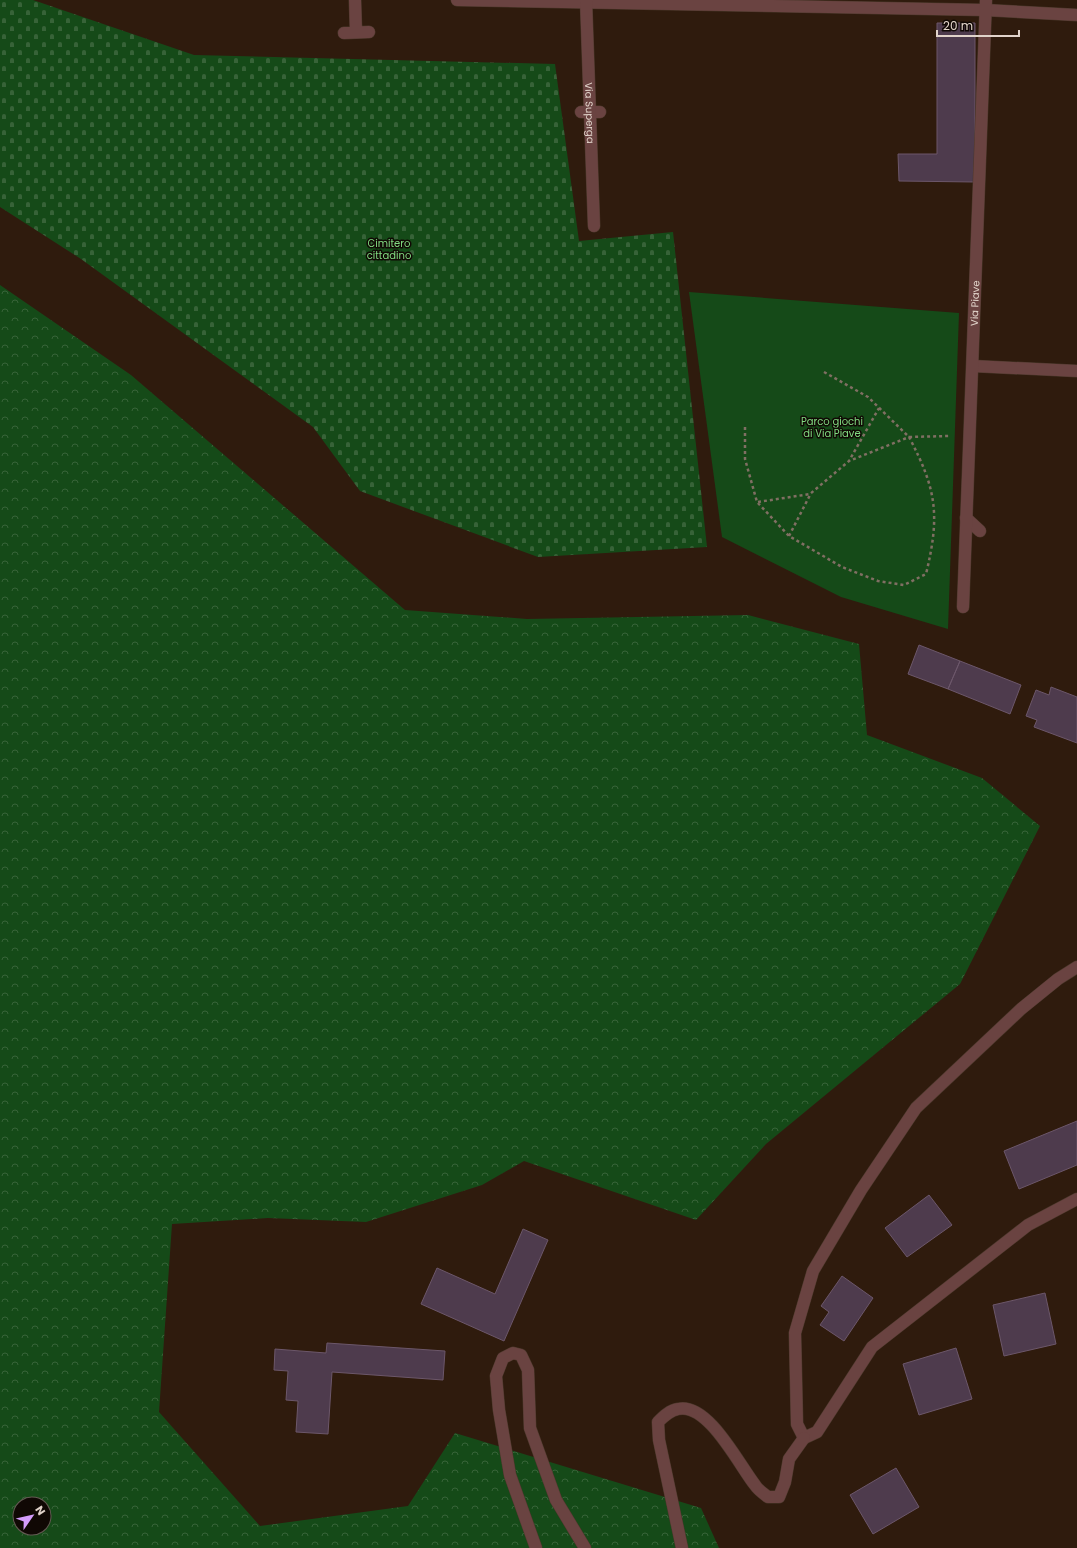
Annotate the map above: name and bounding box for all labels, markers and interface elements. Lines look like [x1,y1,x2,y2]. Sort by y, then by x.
scale bar [937,12,1019,38]
text: 20 m [943,17,973,34]
street label: Via Superga [581,82,598,144]
park label: Cimitero cittadino [367,236,411,263]
street label: Via Piave [967,280,983,326]
park label: Parco giochi di Via Piave [801,414,863,441]
north arrow [12,1496,52,1536]
text: N [31,1503,49,1518]

